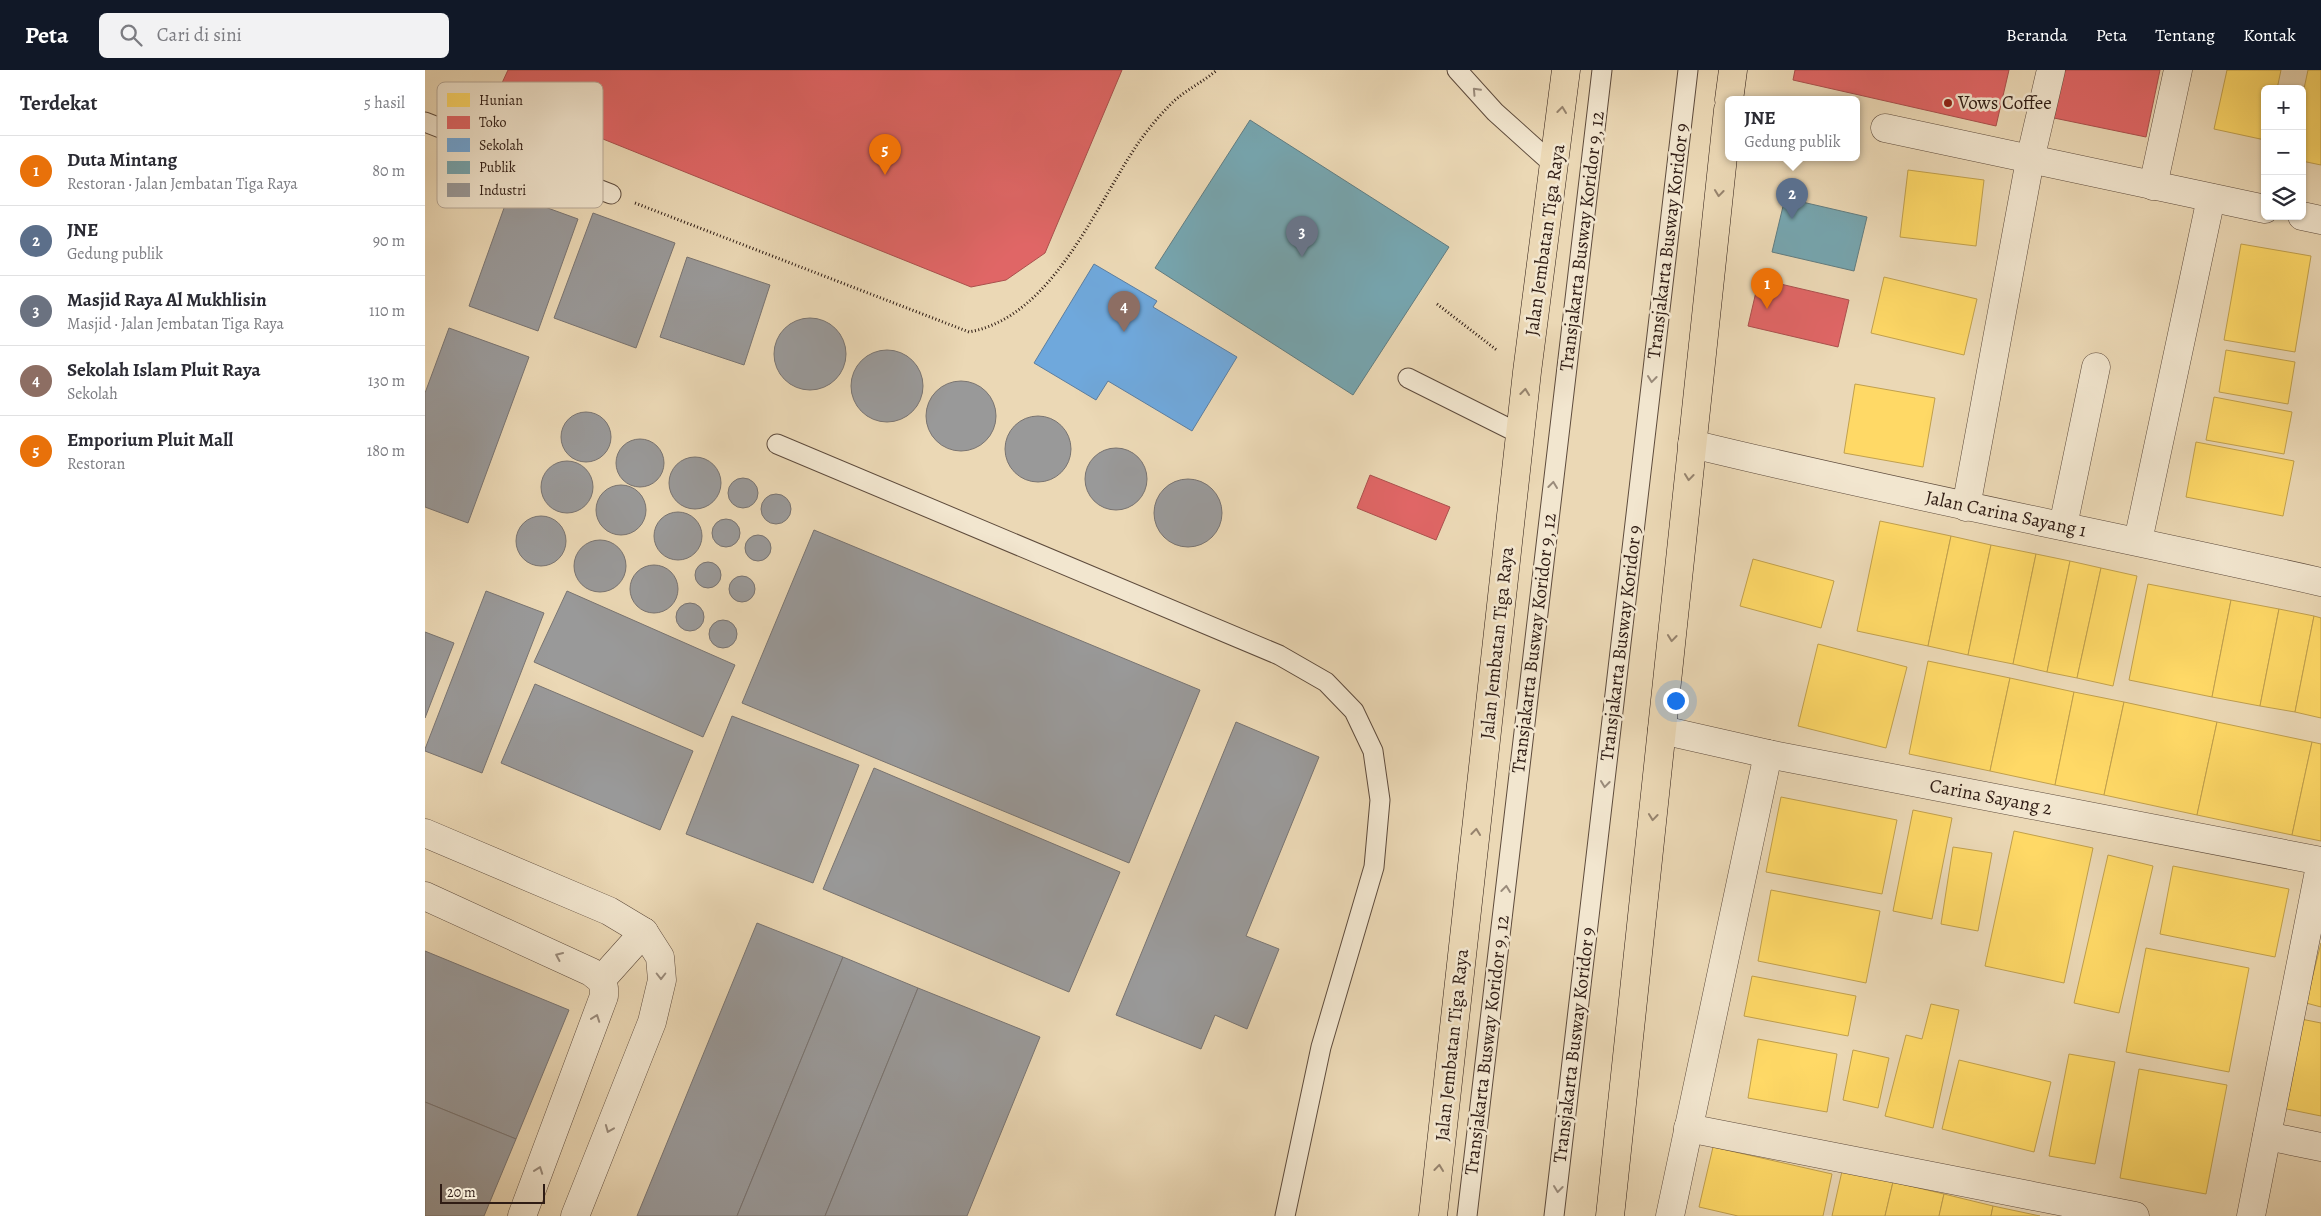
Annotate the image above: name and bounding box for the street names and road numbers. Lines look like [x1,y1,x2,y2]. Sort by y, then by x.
street label: Transjakarta Busway Koridor 9, 12 [1553,109,1611,373]
street label: Transjakarta Busway Koridor 9 [1641,122,1695,360]
street label: Jalan Jembatan Tiga Raya [1519,142,1571,338]
street label: Jalan Carina Sayang 1 [1923,484,2089,544]
street label: Transjakarta Busway Koridor 9, 12 [1505,511,1563,775]
street label: Transjakarta Busway Koridor 9 [1594,524,1648,762]
street label: Jalan Jembatan Tiga Raya [1474,545,1520,741]
street label: Carina Sayang 2 [1927,772,2055,822]
street label: Transjakarta Busway Koridor 9, 12 [1458,913,1516,1177]
street label: Transjakarta Busway Koridor 9 [1547,926,1601,1164]
street label: Jalan Jembatan Tiga Raya [1429,947,1475,1143]

